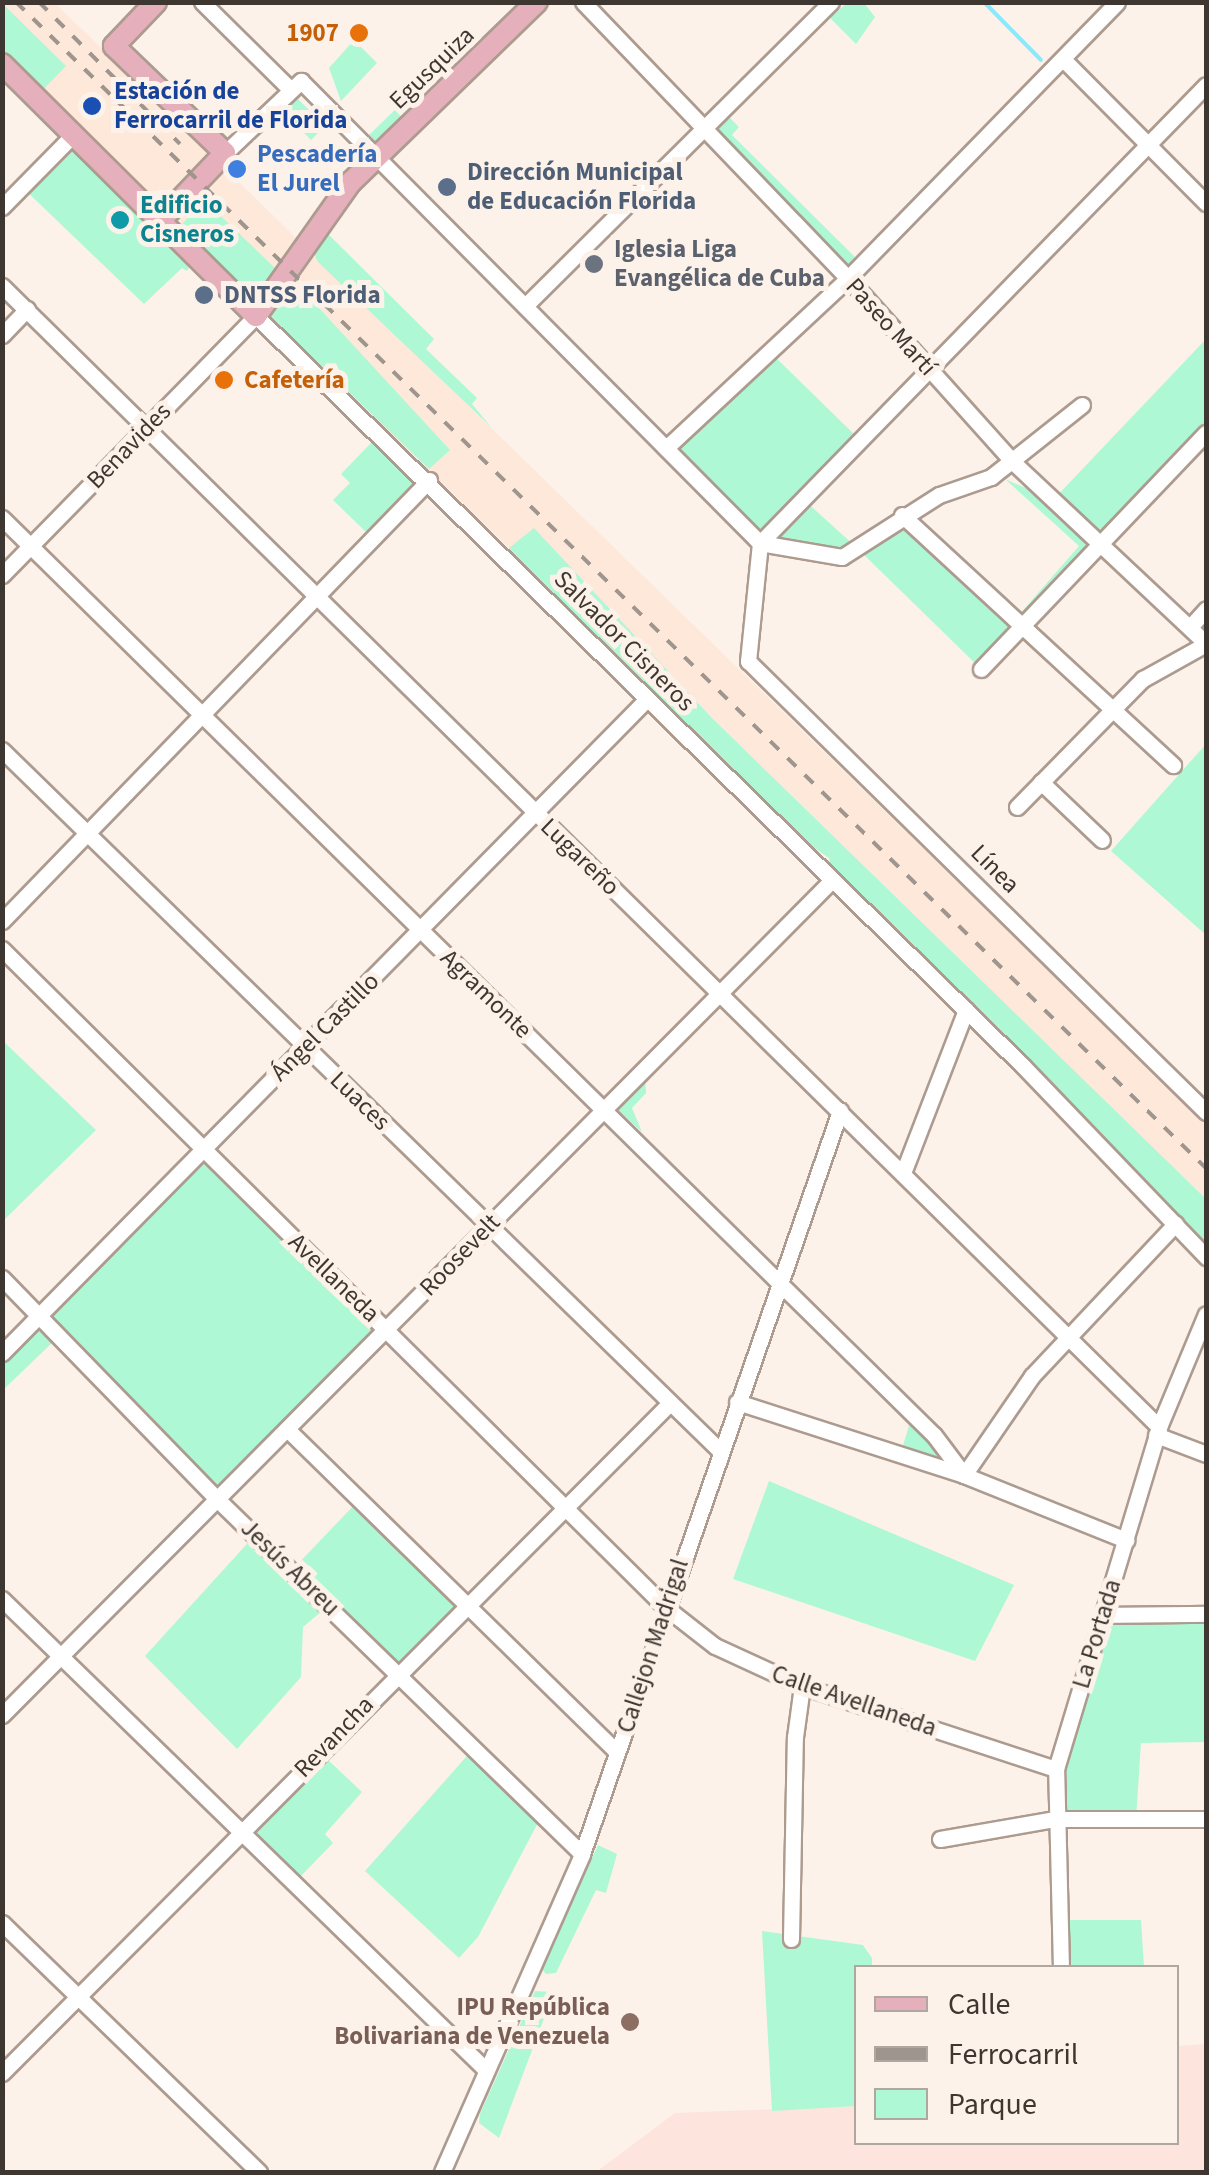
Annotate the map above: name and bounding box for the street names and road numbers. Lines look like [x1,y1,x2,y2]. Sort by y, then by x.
street label: Egusquiza [383,20,481,116]
street label: Paseo Martí [839,272,943,382]
street label: Benavides [81,397,177,495]
street label: Salvador Cisneros [547,564,701,718]
street label: Lugareño [534,812,626,902]
street label: Línea [964,838,1026,900]
street label: Agramonte [434,943,538,1045]
street label: Ángel Castillo [265,967,385,1087]
street label: Luaces [324,1065,396,1137]
street label: Roosevelt [413,1208,507,1302]
street label: Avellaneda [282,1227,386,1329]
street label: Jesús Abreu [234,1514,346,1622]
street label: Callejon Madrigal [611,1555,695,1737]
street label: La Portada [1066,1576,1128,1692]
street label: Calle Avellaneda [768,1659,940,1743]
street label: Revancha [288,1690,380,1784]

